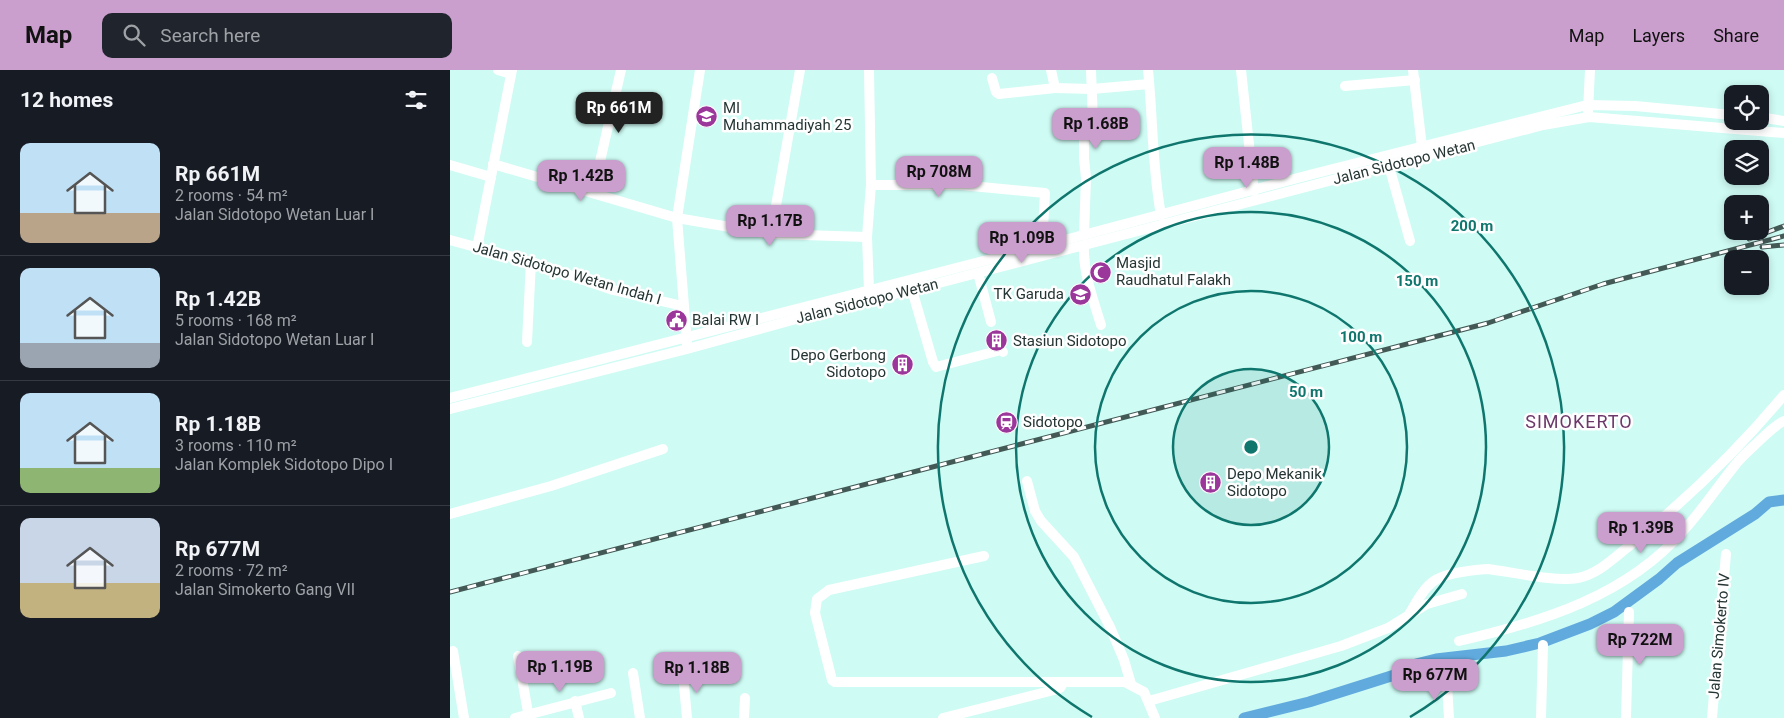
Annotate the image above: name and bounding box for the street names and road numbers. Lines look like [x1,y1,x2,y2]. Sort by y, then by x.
street label: Jalan Sidotopo Wetan [1331,136,1477,188]
street label: Jalan Sidotopo Wetan Indah I [471,237,663,309]
street label: Jalan Sidotopo Wetan [794,275,940,327]
street label: Jalan Simokerto IV [1705,572,1733,700]

